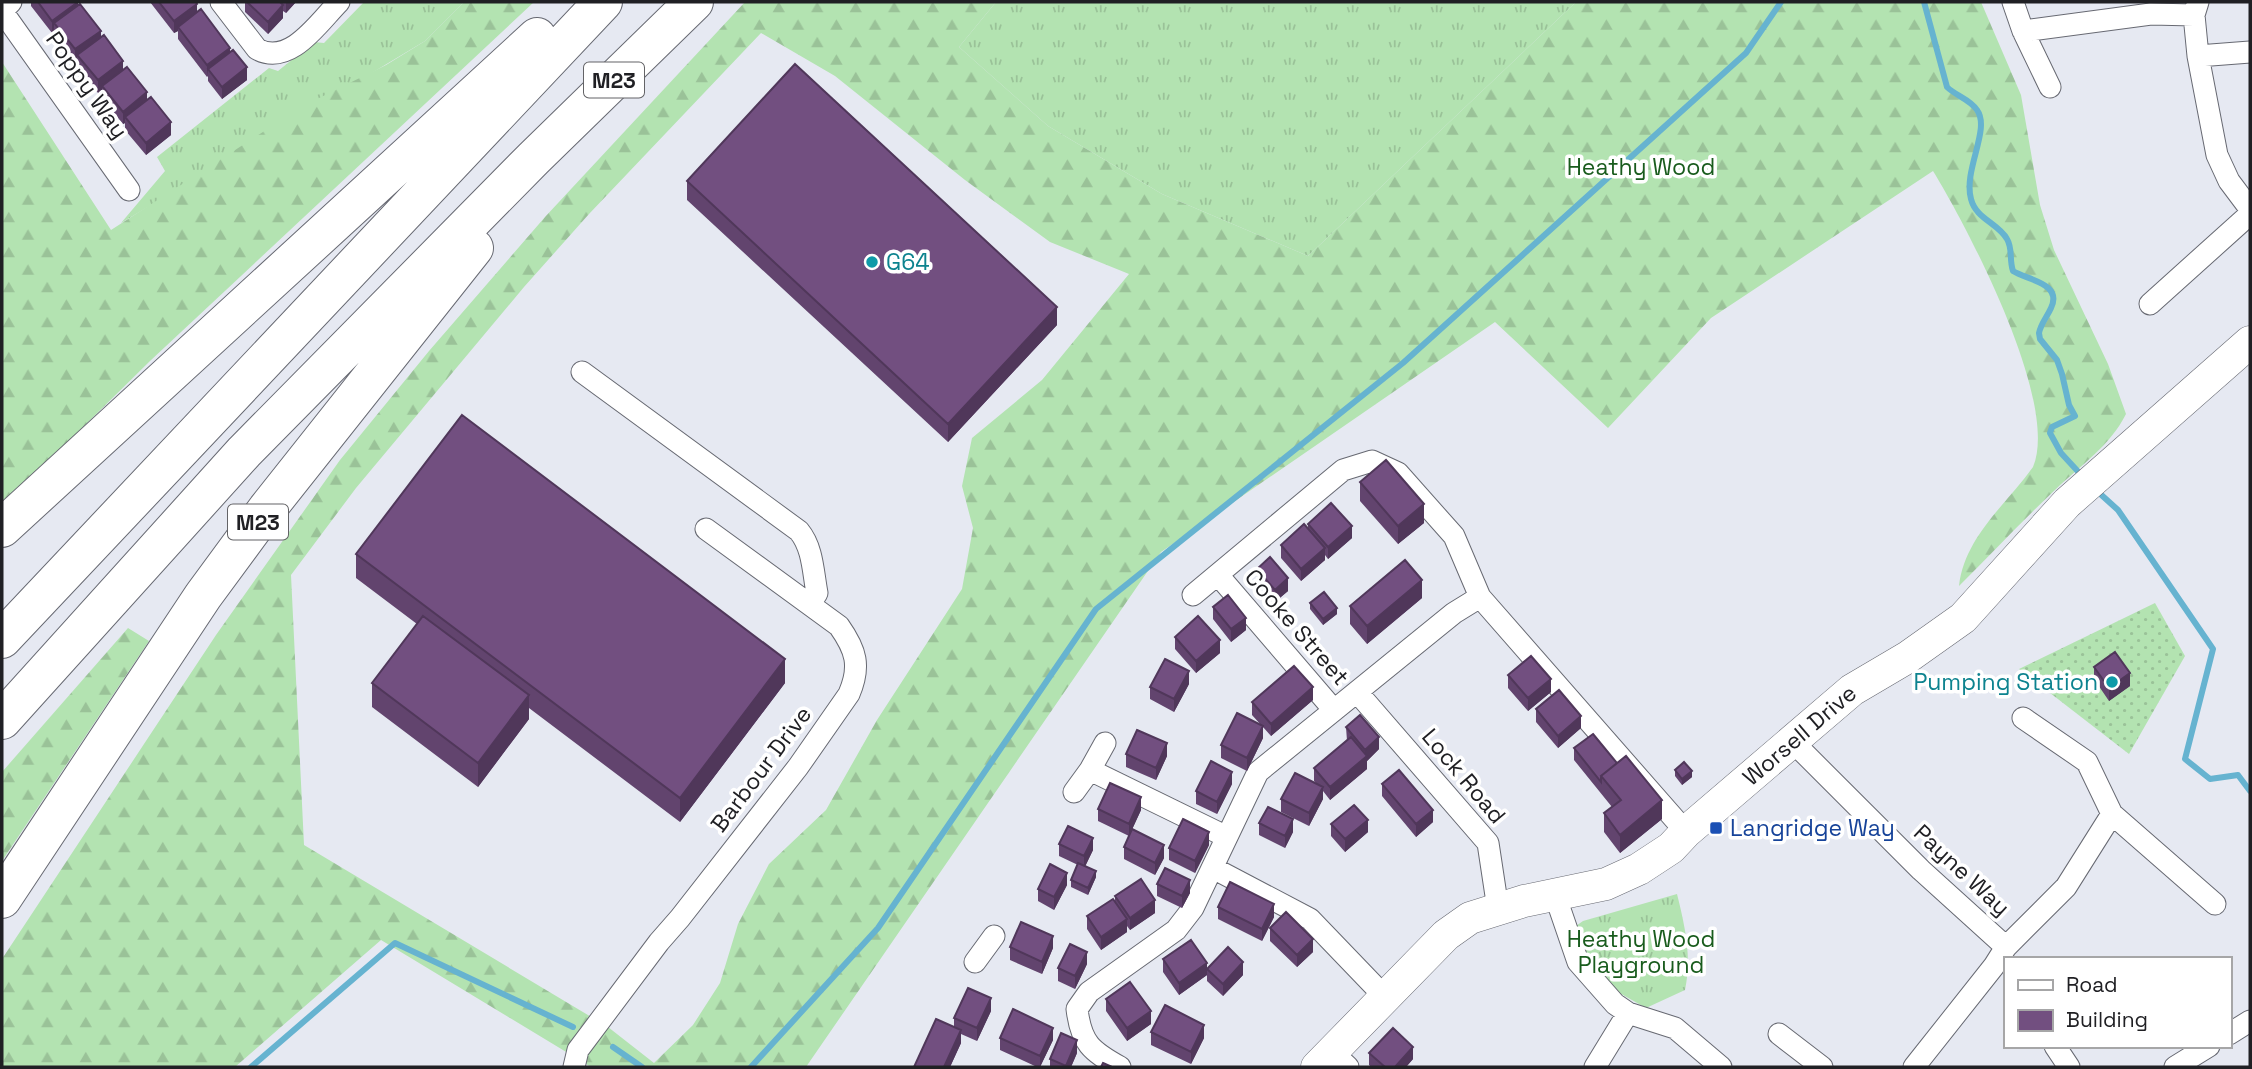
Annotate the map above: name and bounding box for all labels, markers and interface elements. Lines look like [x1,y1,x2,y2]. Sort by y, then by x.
street label: Poppy Way [39,26,135,144]
road number: M23 [584,62,644,98]
park label: Heathy Wood [1567,152,1715,182]
place label: G64 [886,247,930,277]
marker: G64 [864,254,880,270]
road number: M23 [228,504,288,540]
street label: Cooke Street [1238,563,1356,691]
place label: Pumping Station [1913,667,2098,697]
marker: Pumping Station [2104,674,2120,690]
street label: Worsell Drive [1736,678,1863,792]
street label: Barbour Drive [704,700,818,838]
street label: Lock Road [1415,722,1513,830]
place label: Langridge Way [1730,813,1895,843]
street label: Payne Way [1908,818,2016,922]
marker: Langridge Way [1708,820,1724,836]
park label: Heathy Wood Playground [1567,924,1715,980]
legend [2004,957,2231,1048]
text: Road [2066,971,2118,998]
text: Building [2066,1006,2148,1033]

